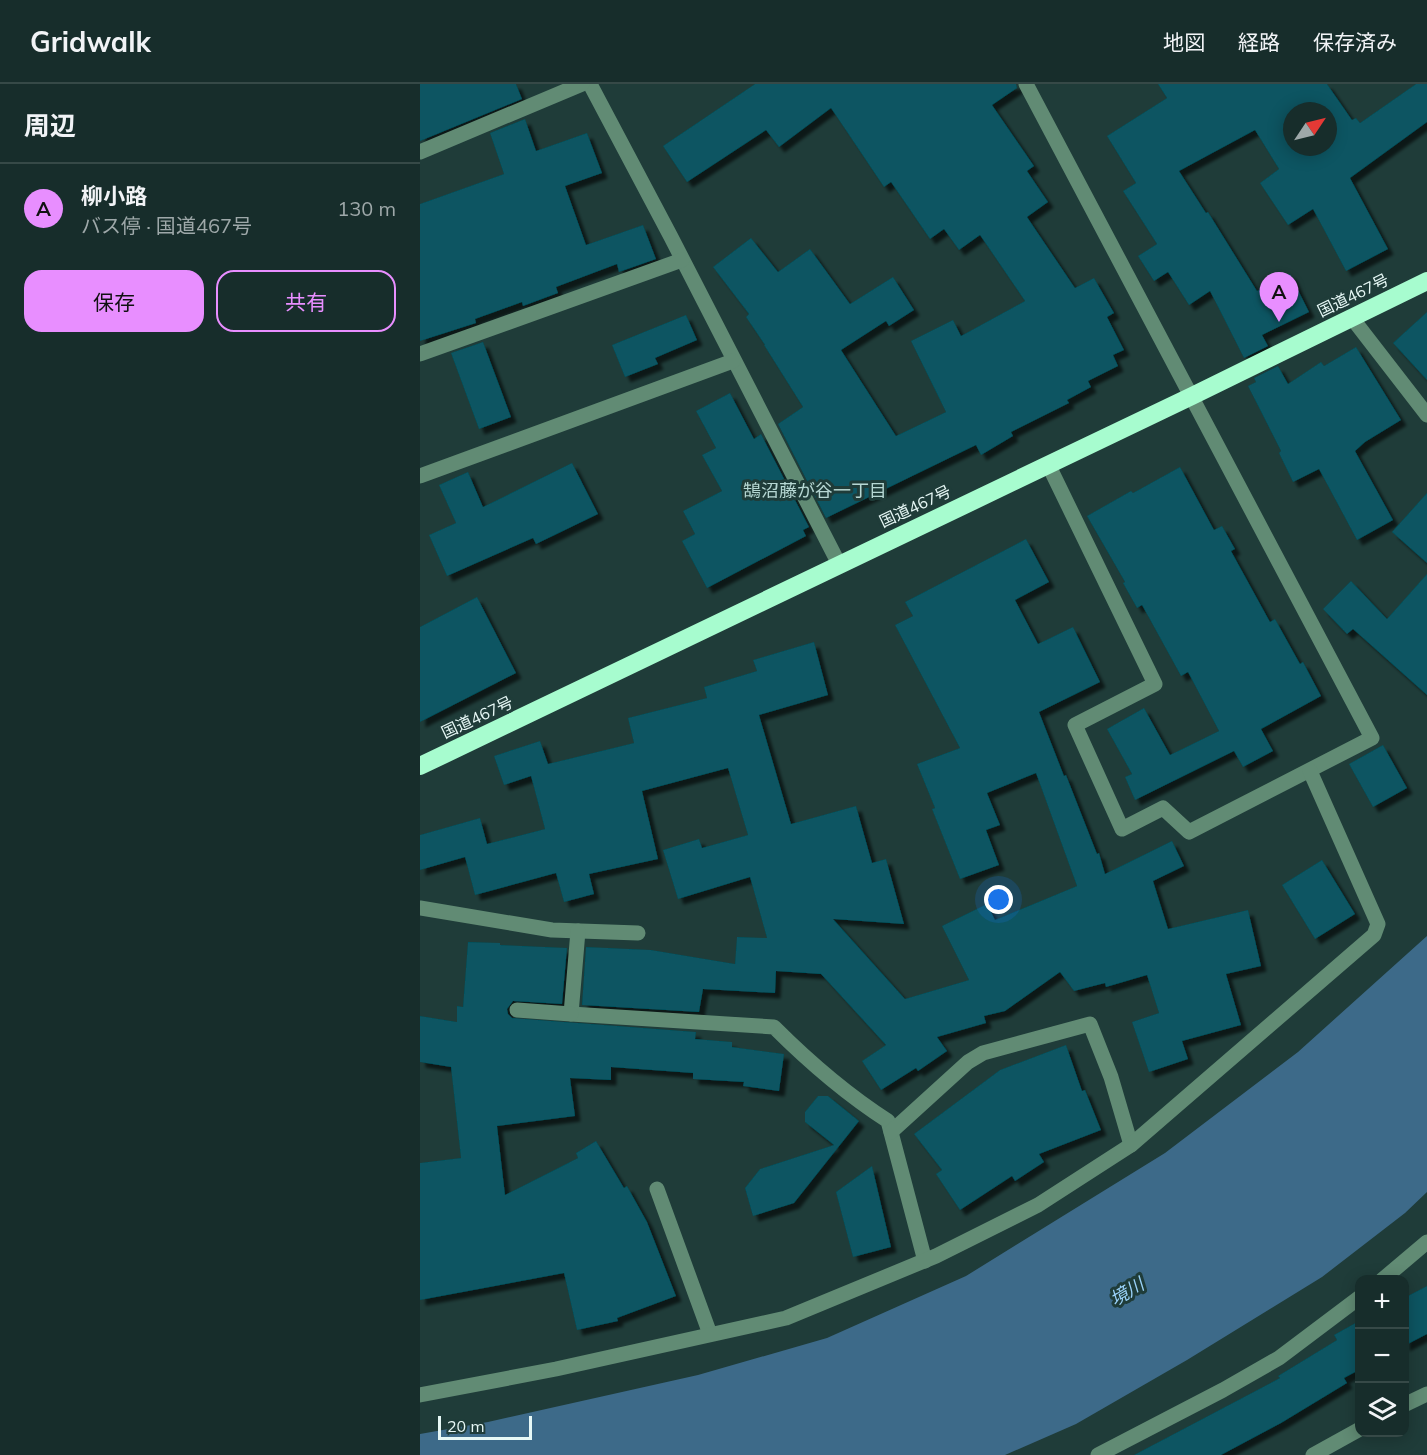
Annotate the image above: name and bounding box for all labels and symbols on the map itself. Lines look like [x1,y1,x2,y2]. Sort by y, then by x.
north arrow [1283,102,1337,156]
street label: 国道467号 [1314,269,1392,321]
pin: A [1260,272,1298,322]
district label: 鵠沼藤が谷一丁目 [743,479,887,502]
street label: 国道467号 [876,481,954,531]
street label: 国道467号 [438,692,516,742]
your location [984,885,1013,914]
water label: 境川 [1105,1271,1150,1311]
scale bar [438,1413,532,1440]

